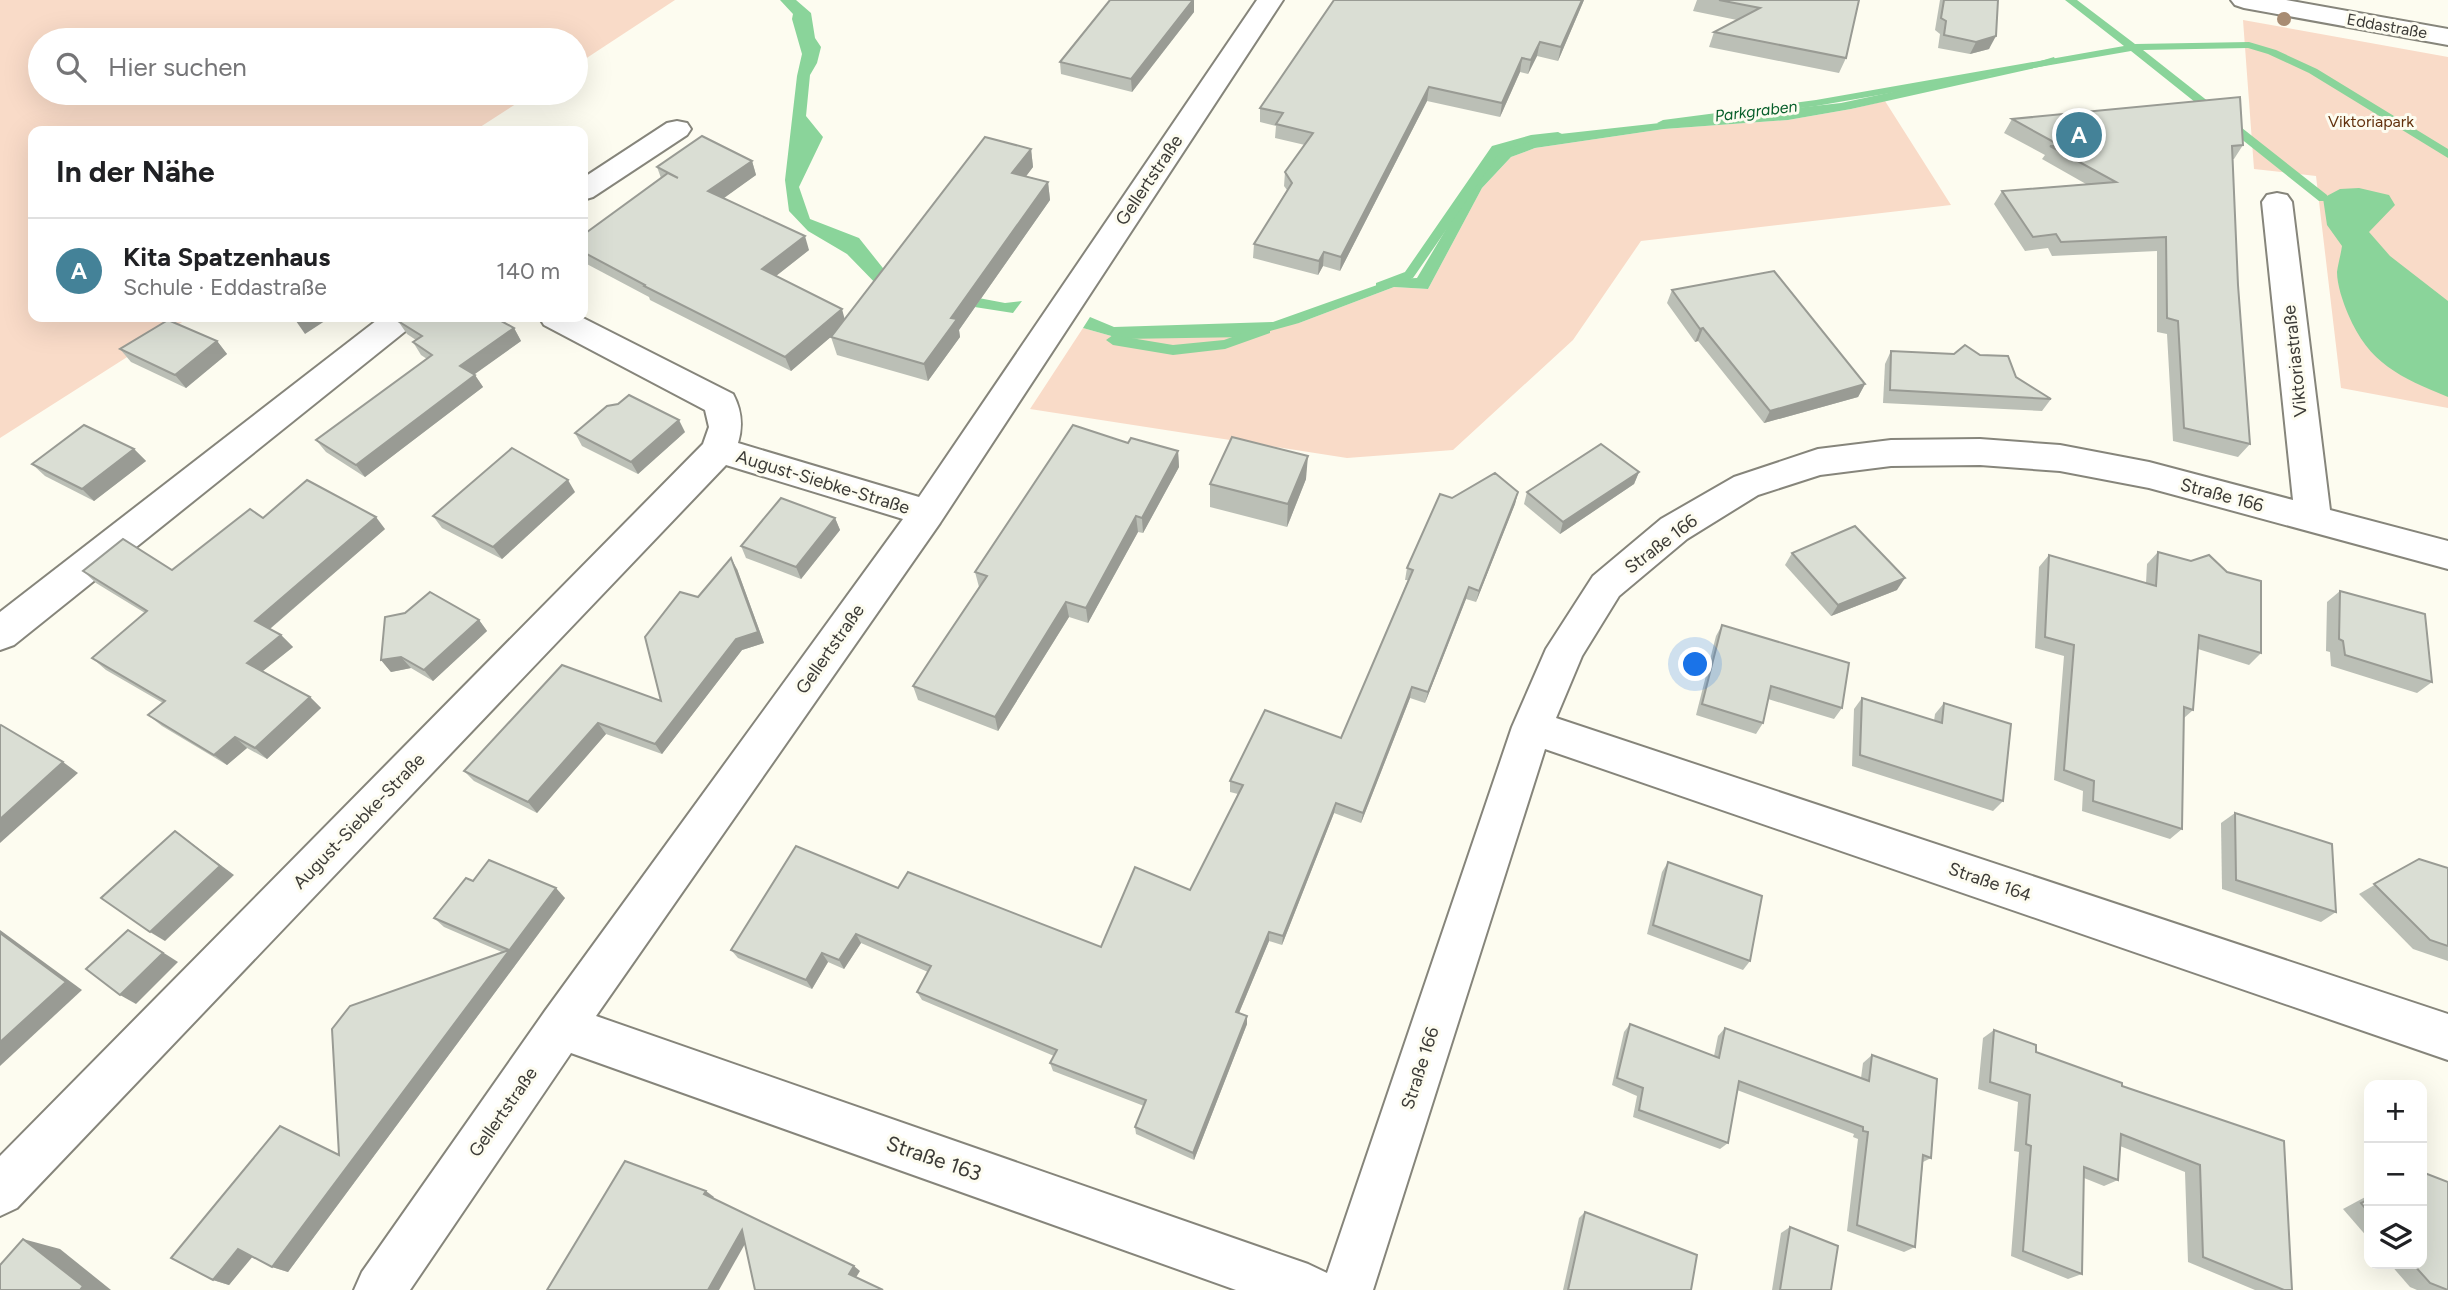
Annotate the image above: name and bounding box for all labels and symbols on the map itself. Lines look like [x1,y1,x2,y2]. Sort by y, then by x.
street label: Eddastraße [2345,10,2429,42]
water label: Parkgraben [1714,97,1798,125]
pin: A [2056,109,2102,161]
park label: Viktoriapark [2328,112,2414,131]
street label: Gellertstraße [1111,130,1187,230]
street label: Viktoriastraße [2278,304,2312,418]
street label: August-Siebke-Straße [734,445,912,519]
street label: Straße 166 [2178,473,2266,517]
street label: Straße 166 [1620,510,1702,578]
street label: Gellertstraße [791,600,869,698]
your location [1678,647,1712,681]
street label: August-Siebke-Straße [289,748,430,893]
street label: Straße 164 [1946,858,2034,906]
street label: Straße 166 [1396,1024,1444,1112]
street label: Gellertstraße [464,1063,542,1161]
street label: Straße 163 [883,1130,985,1186]

